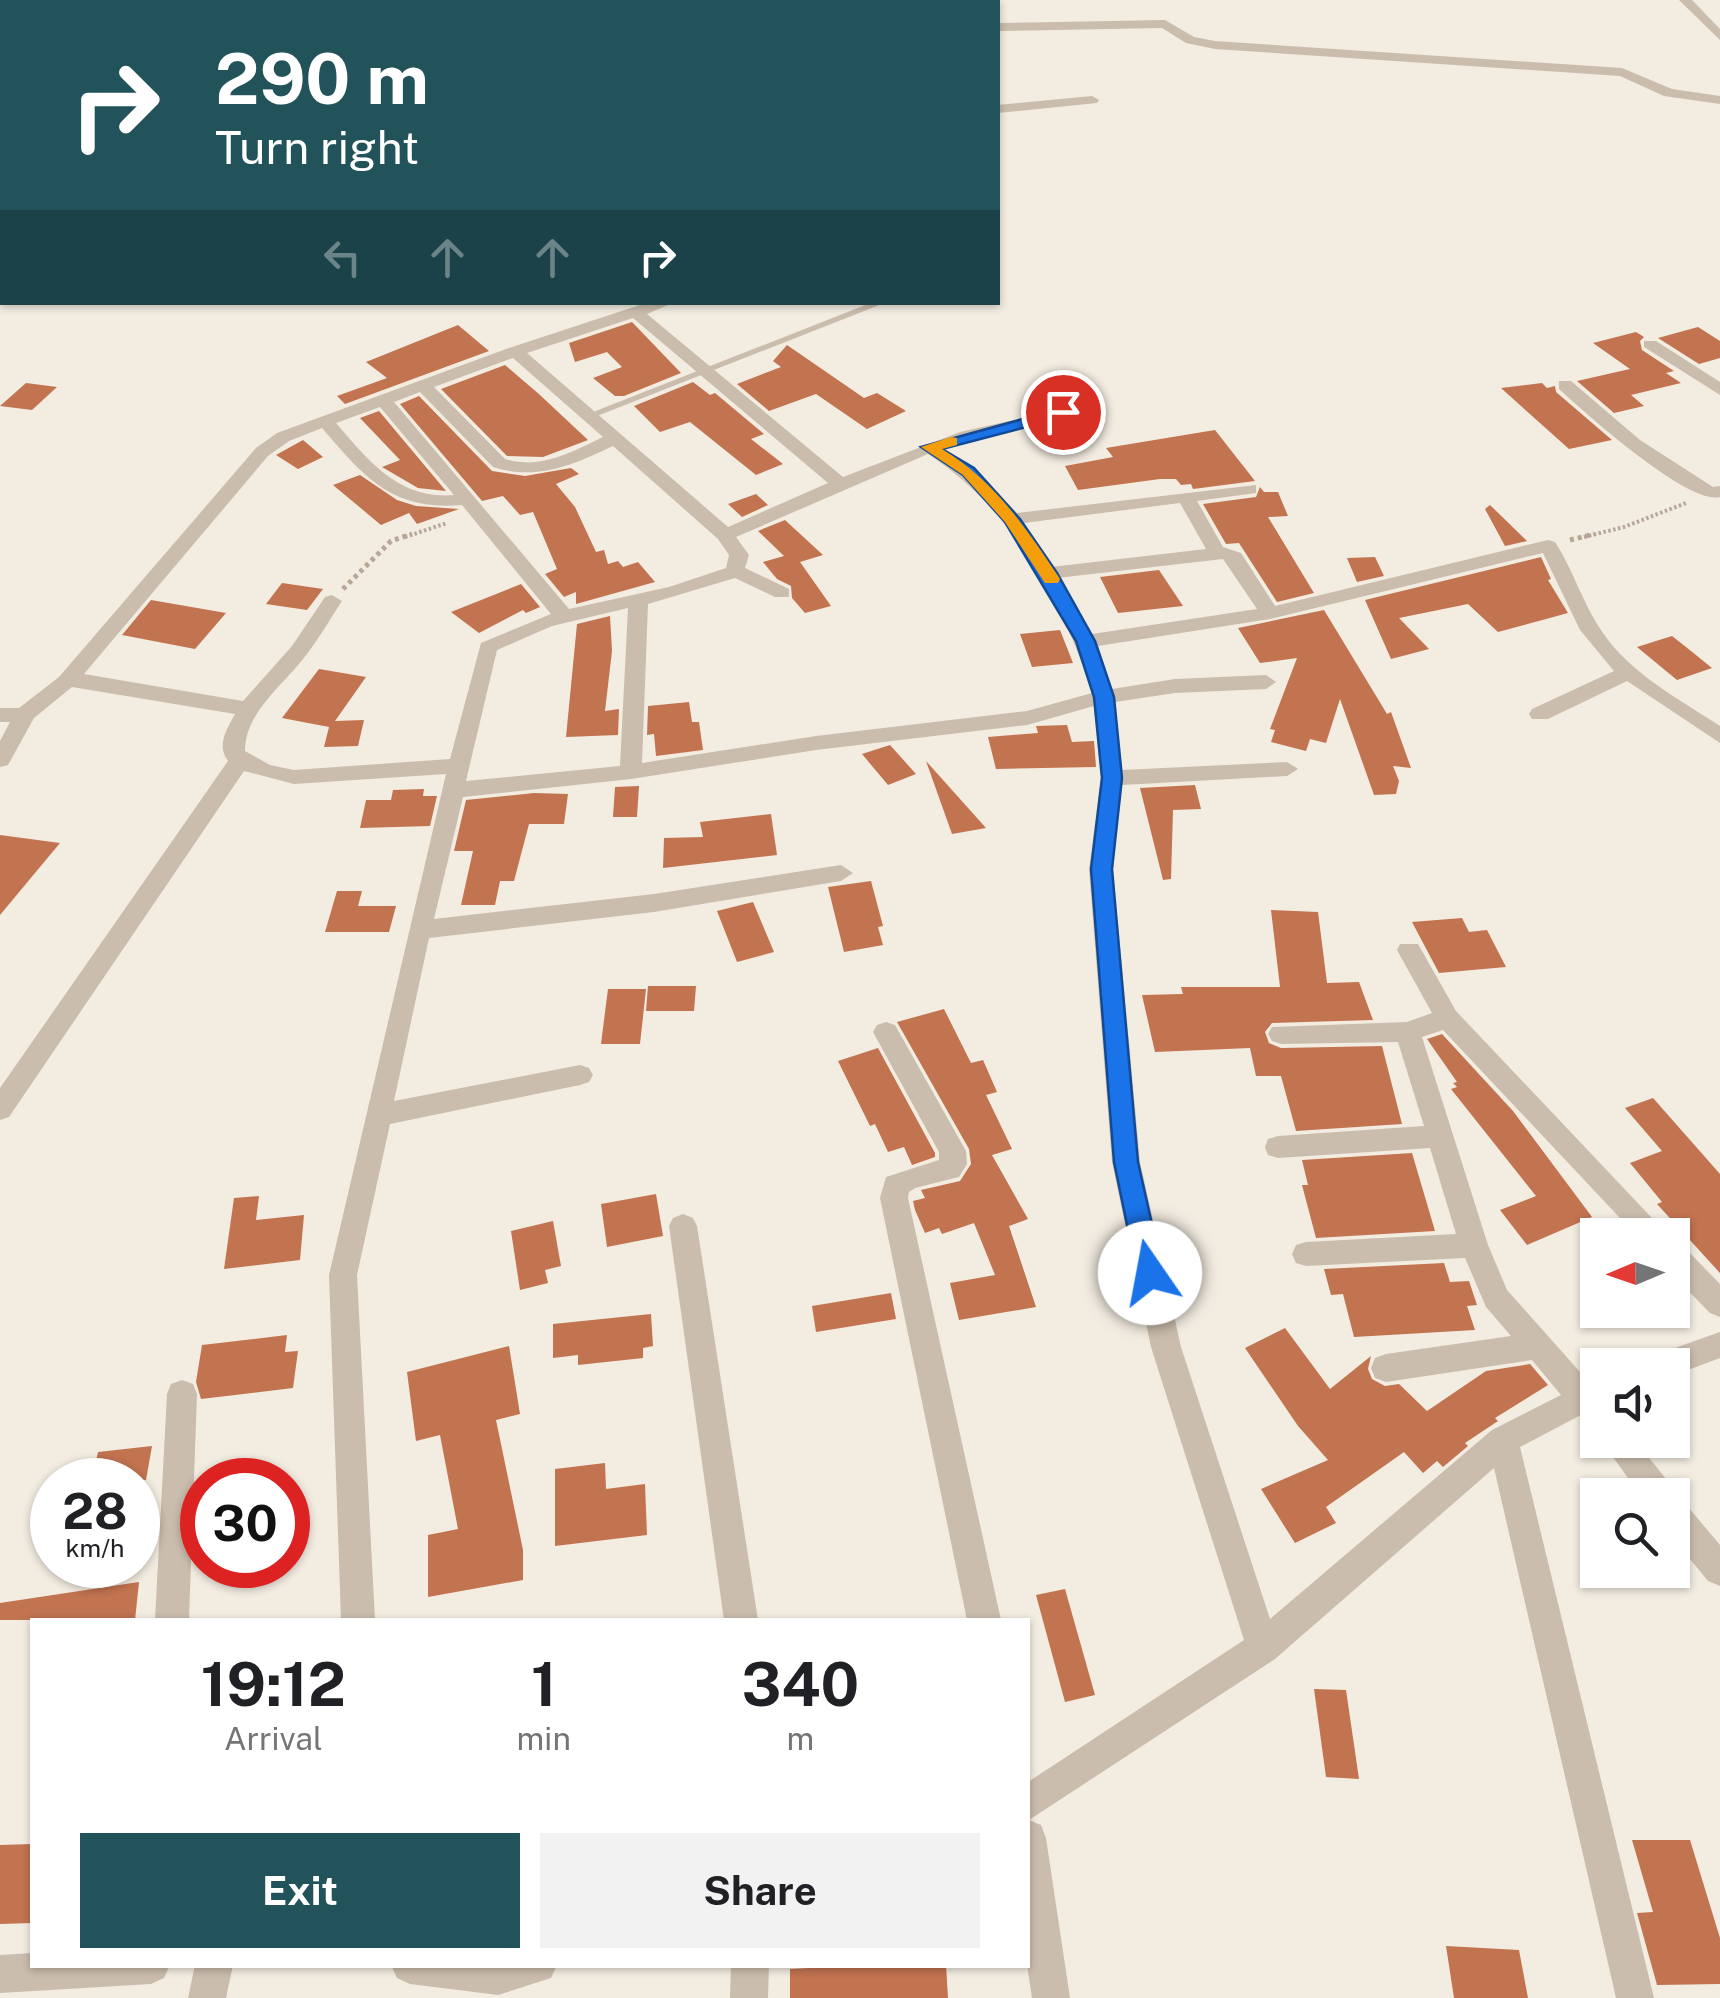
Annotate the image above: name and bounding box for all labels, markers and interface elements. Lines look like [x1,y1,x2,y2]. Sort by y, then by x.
text: 290 m [215,37,429,120]
icon: right [50,40,180,170]
text: Turn right [215,121,419,174]
icon: left [315,230,370,285]
icon: ahead [420,230,475,285]
icon: ahead [525,230,580,285]
icon: right [630,230,685,285]
pin [1021,370,1106,455]
icon: arrive [1036,385,1091,440]
north arrow [1580,1218,1690,1328]
map controls [1580,1218,1690,1588]
position arrow [1098,1221,1202,1325]
button: sound [1580,1348,1690,1458]
speed limit sign: 30 [180,1458,310,1588]
button: search [1580,1478,1690,1588]
text: 28 [62,1481,128,1540]
text: km/h [66,1533,124,1563]
text: 19:12 [201,1649,346,1720]
text: 1 [531,1649,557,1720]
text: 340 [742,1649,859,1720]
text: Arrival [224,1720,323,1757]
text: min [517,1720,571,1757]
text: m [787,1720,814,1757]
button: Exit [80,1833,520,1948]
button: Share [540,1833,980,1948]

